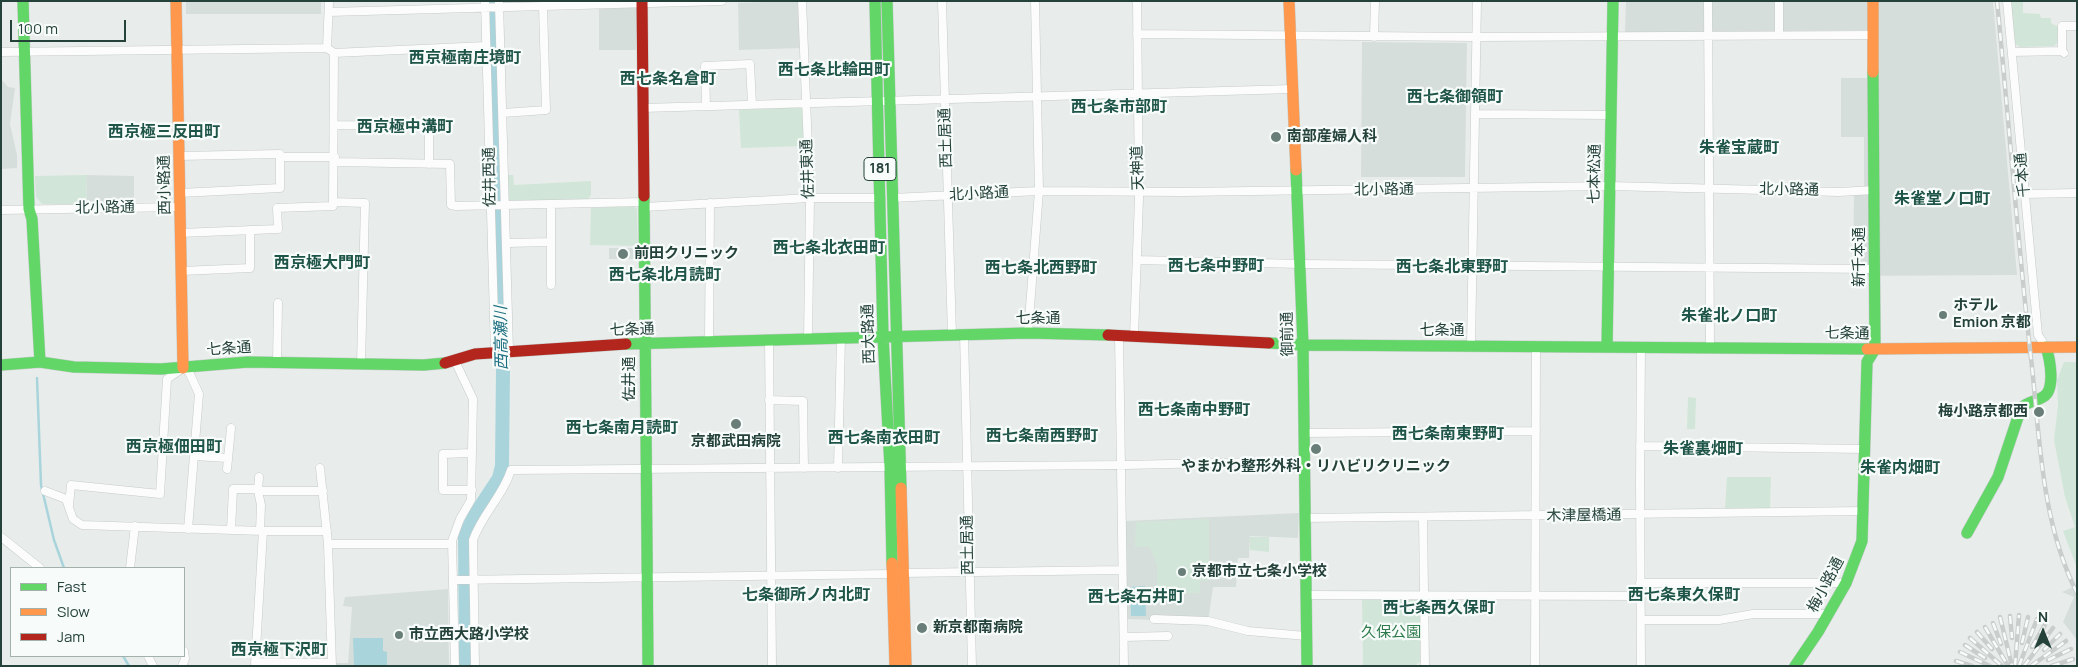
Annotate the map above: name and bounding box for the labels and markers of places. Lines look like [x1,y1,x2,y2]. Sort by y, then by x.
place label: 南部産婦人科 [1287,128,1377,146]
marker: 南部産婦人科 [1269,130,1283,144]
place label: 前田クリニック [634,245,739,263]
marker: 前田クリニック [616,247,630,261]
place label: ホテル Emion 京都 [1953,297,2031,332]
marker: ホテル Emion 京都 [1937,309,1949,321]
place label: 梅小路京都西 [1938,403,2028,421]
marker: 梅小路京都西 [2032,405,2046,419]
marker: 京都武田病院 [729,417,743,431]
place label: 京都武田病院 [691,433,781,451]
marker: やまかわ整形外科・リハビリクリニック [1309,442,1323,456]
place label: やまかわ整形外科・リハビリクリニック [1181,458,1451,476]
place label: 京都市立七条小学校 [1192,563,1327,581]
marker: 京都市立七条小学校 [1176,566,1188,578]
place label: 新京都南病院 [933,619,1023,637]
marker: 新京都南病院 [915,621,929,635]
place label: 市立西大路小学校 [409,626,529,644]
marker: 市立西大路小学校 [393,629,405,641]

